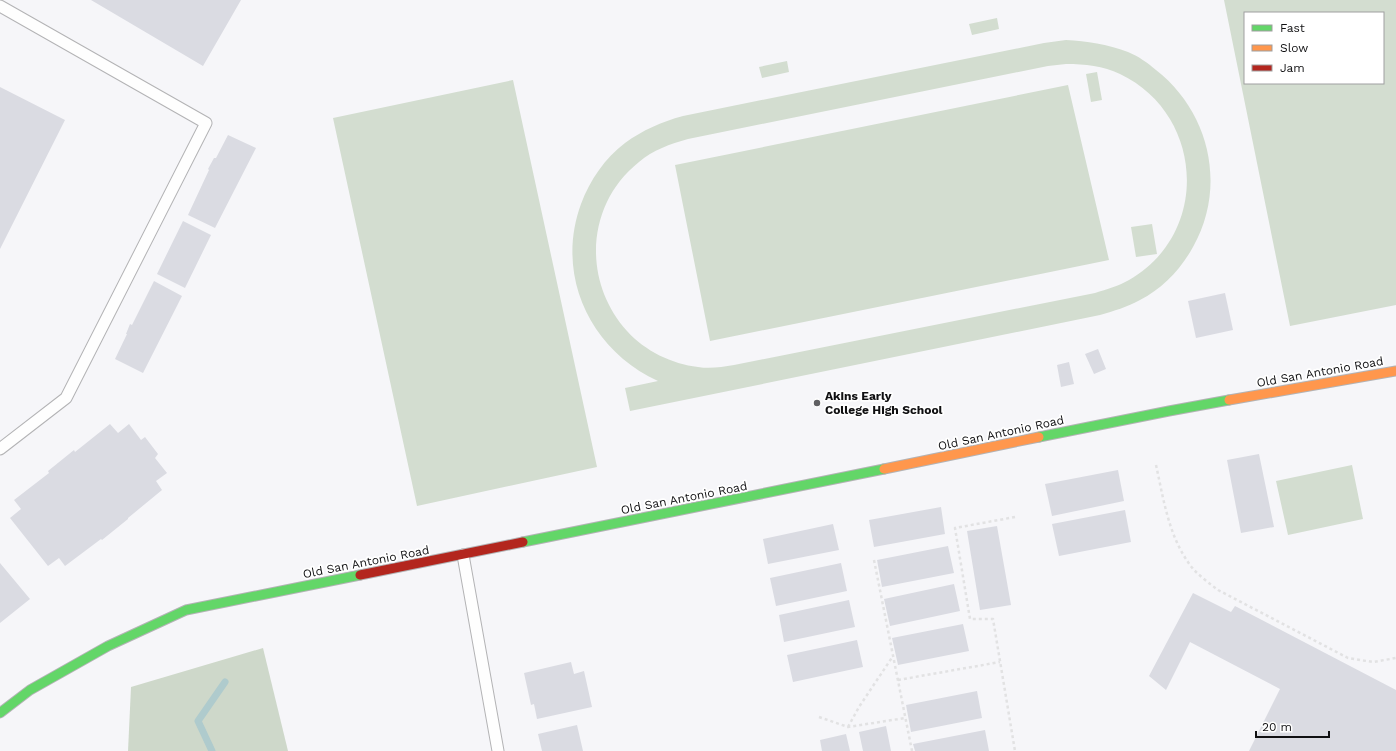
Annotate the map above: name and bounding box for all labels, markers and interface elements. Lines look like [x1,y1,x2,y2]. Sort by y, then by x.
legend [1244,12,1384,84]
text: Fast [1280,21,1305,35]
text: Slow [1280,41,1308,55]
text: Jam [1280,61,1305,75]
street label: Old San Antonio Road [1256,354,1384,390]
place label: Akins Early College High School [825,389,943,417]
marker: Akins Early College High School [812,398,822,408]
street label: Old San Antonio Road [937,413,1065,453]
street label: Old San Antonio Road [620,479,748,517]
street label: Old San Antonio Road [302,543,430,581]
scale bar [1256,713,1329,739]
text: 20 m [1262,720,1292,734]

